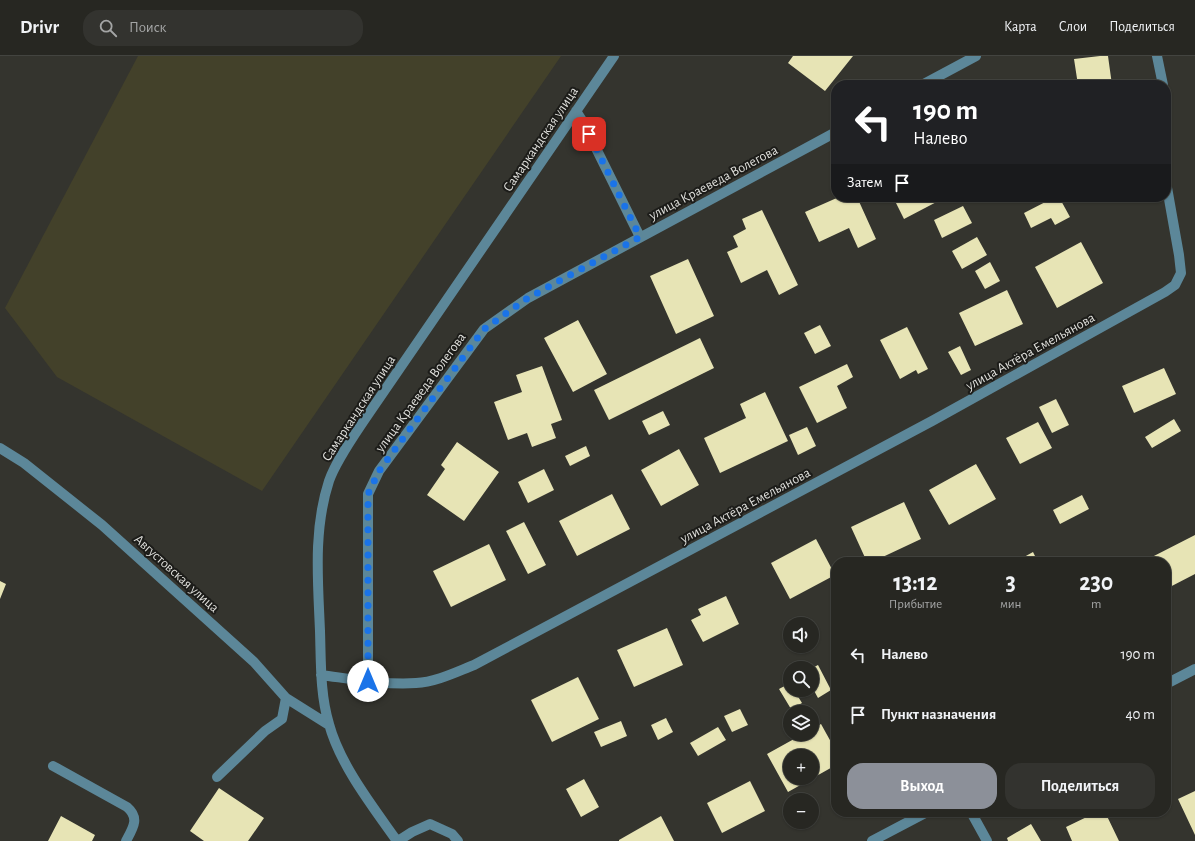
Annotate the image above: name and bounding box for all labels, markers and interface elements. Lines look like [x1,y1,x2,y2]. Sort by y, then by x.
search box [83,10,363,46]
icon: search [97,17,119,39]
text: Drivr [20,18,59,37]
text: Поиск [129,20,167,35]
text: Карта [1004,20,1037,34]
text: Слои [1059,20,1087,34]
text: Поделиться [1109,20,1175,34]
street label: Самаркандская улица [501,84,581,195]
icon: left [847,96,899,148]
text: 190 m [913,97,978,125]
pin [572,117,606,151]
icon: arrive [578,123,600,145]
text: Налево [913,130,967,148]
street label: улица Краеведа Волегова [646,143,781,223]
icon: arrive [891,172,913,194]
text: Затем [847,175,883,190]
street label: улица Актёра Емельянова [963,310,1098,394]
street label: улица Краеведа Волегова [372,330,469,456]
street label: Самаркандская улица [319,353,399,464]
street label: улица Актёра Емельянова [677,465,813,547]
street label: Августовская улица [131,532,222,616]
text: 13:12 [893,571,938,595]
text: 3 [1006,571,1016,595]
text: 230 [1079,571,1113,595]
text: Прибытие [889,598,942,611]
text: мин [1000,598,1022,611]
text: m [1091,598,1101,611]
map controls [783,617,819,829]
button: sound [783,617,819,653]
icon: left [847,644,869,666]
text: Налево [881,647,928,662]
text: 190 m [1120,647,1155,662]
position arrow [347,660,389,702]
button: search [783,661,819,697]
icon: arrive [847,704,869,726]
button: layers [783,705,819,741]
text: Пункт назначения [881,707,996,722]
text: 40 m [1125,707,1155,722]
button: + [783,749,819,785]
button: Выход [847,763,997,809]
button: Поделиться [1005,763,1155,809]
button: − [783,793,819,829]

